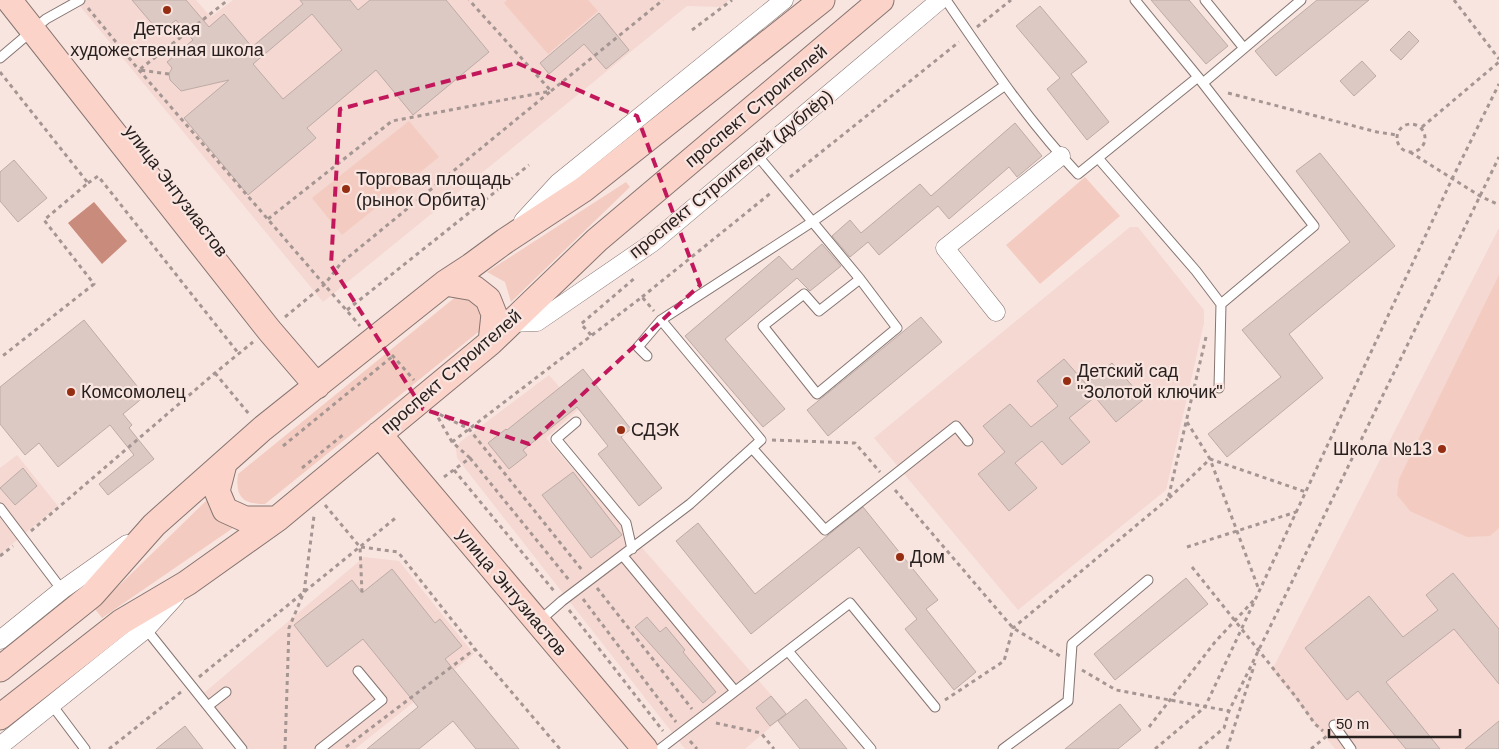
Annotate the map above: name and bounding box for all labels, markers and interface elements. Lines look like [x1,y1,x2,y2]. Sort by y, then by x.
marker: Детская художественная школа [161,4,173,16]
place label: Детская художественная школа [70,19,265,60]
street label: проспект Строителей [681,41,831,171]
street label: проспект Строителей (дублёр) [625,86,837,262]
street label: улица Энтузиастов [120,121,232,261]
place label: Торговая площадь (рынок Орбита) [356,169,511,210]
marker: Торговая площадь (рынок Орбита) [340,183,352,195]
street label: проспект Строителей [377,306,525,438]
place label: Детский сад "Золотой ключик" [1077,361,1223,402]
marker: Детский сад "Золотой ключик" [1061,375,1073,387]
place label: Комсомолец [81,382,186,402]
marker: Комсомолец [65,386,77,398]
place label: СДЭК [631,420,680,440]
marker: СДЭК [615,424,627,436]
place label: Школа №13 [1333,439,1432,459]
marker: Школа №13 [1436,443,1448,455]
street label: улица Энтузиастов [453,524,571,660]
place label: Дом [910,547,945,567]
marker: Дом [894,551,906,563]
scale bar [1329,706,1460,738]
text: 50 m [1336,715,1369,732]

